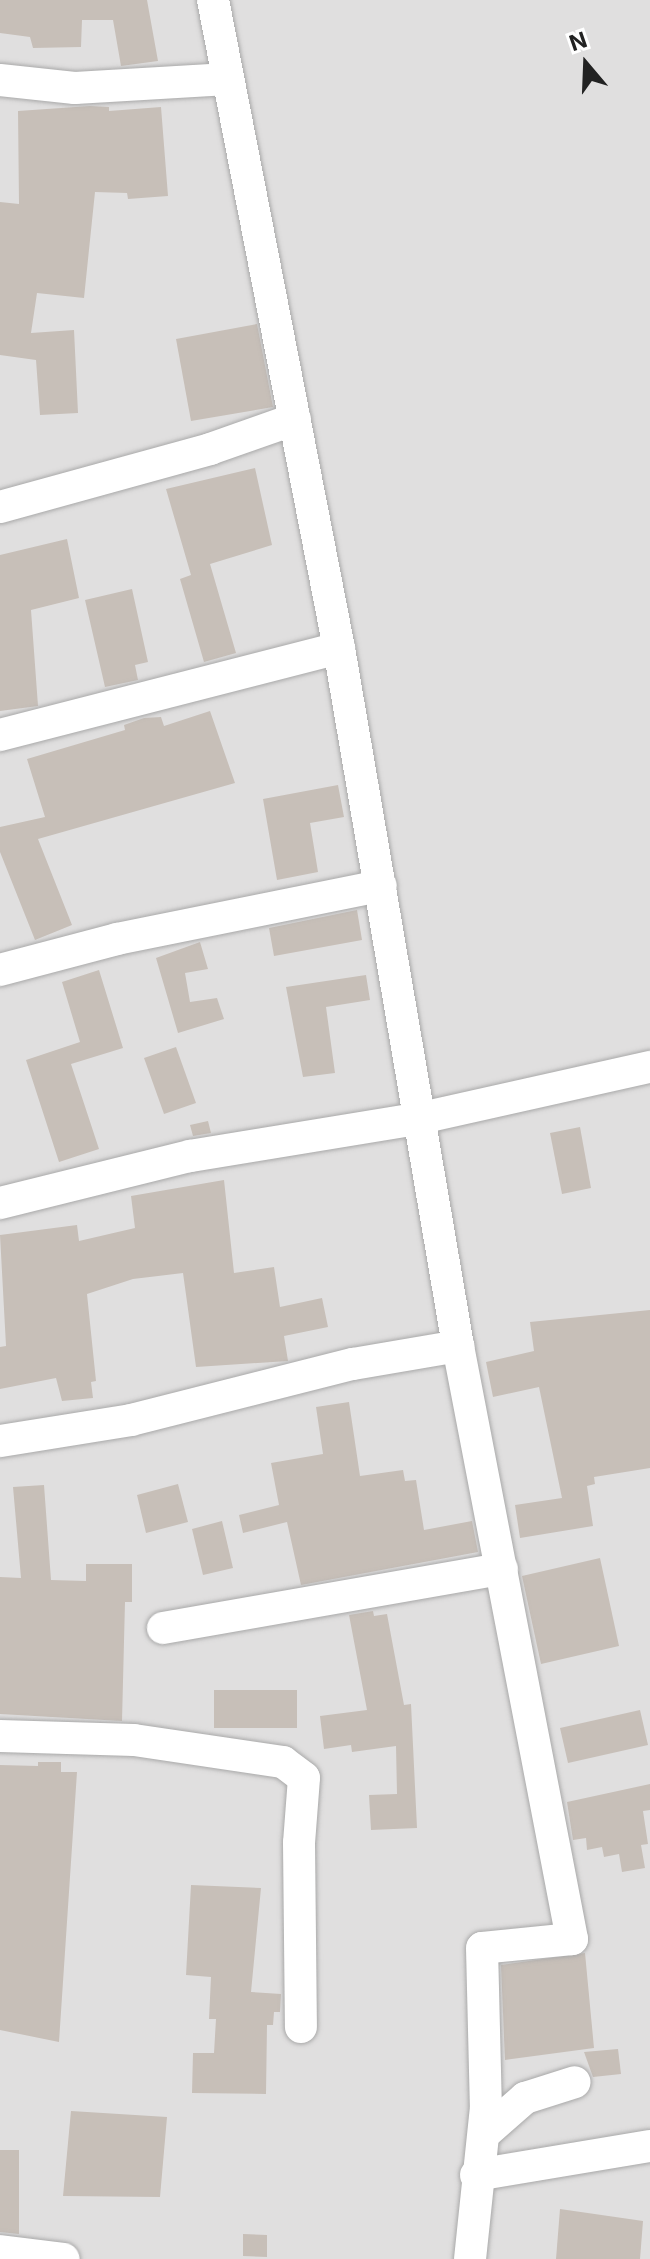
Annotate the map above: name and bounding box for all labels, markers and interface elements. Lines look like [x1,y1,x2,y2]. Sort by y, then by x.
north arrow [546,24,626,104]
text: N [566,26,590,56]

